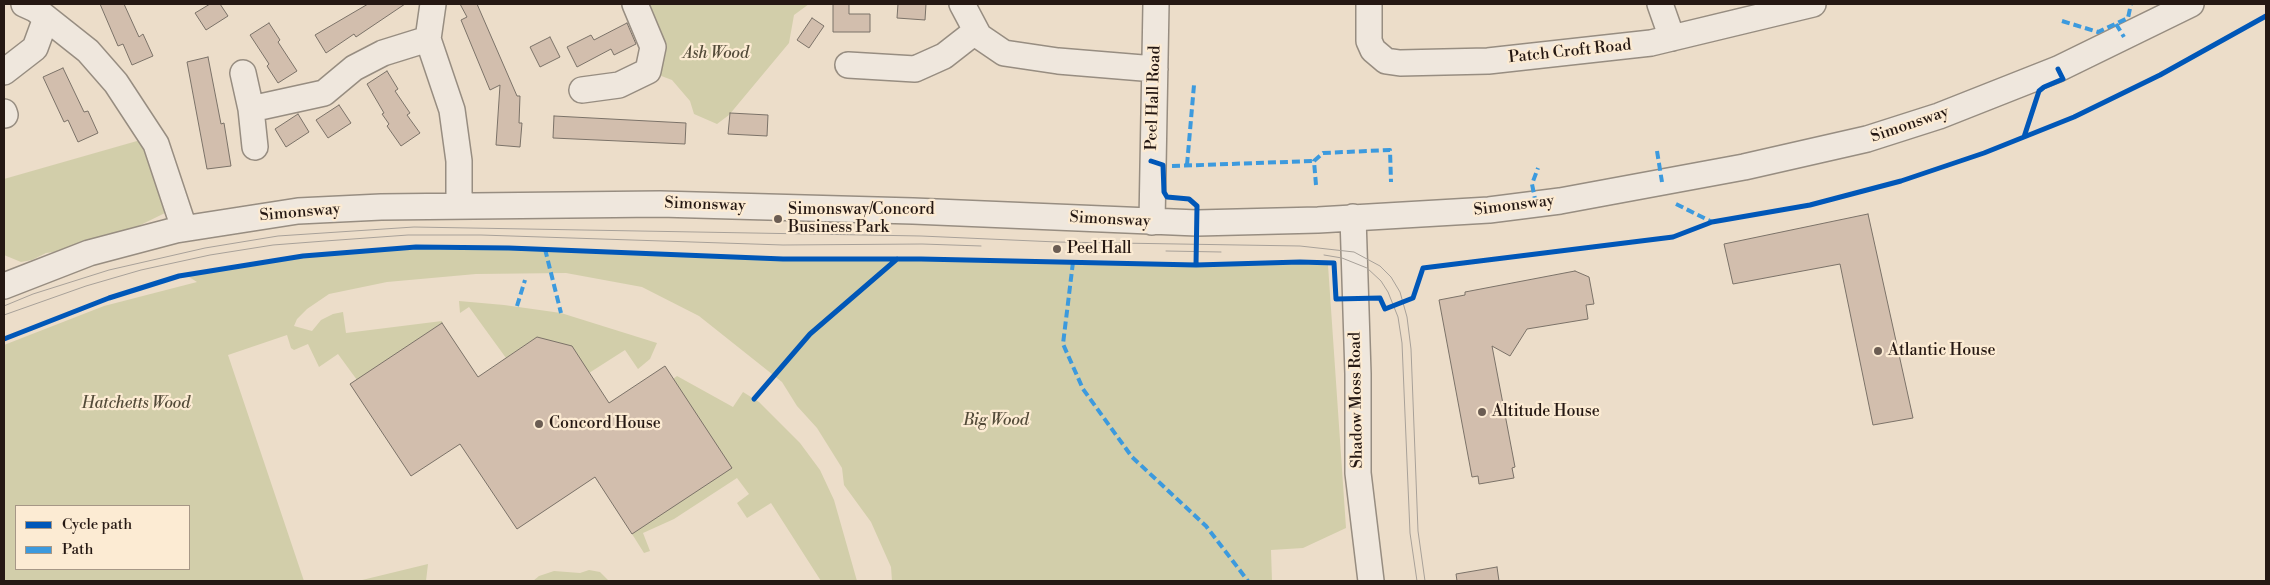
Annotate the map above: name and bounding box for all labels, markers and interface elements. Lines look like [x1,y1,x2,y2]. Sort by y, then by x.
street label: Patch Croft Road [1508,36,1632,68]
park label: Ash Wood [683,44,749,64]
street label: Peel Hall Road [1143,45,1165,151]
street label: Simonsway [1868,103,1952,147]
street label: Simonsway [1473,192,1555,220]
street label: Simonsway [664,194,746,216]
street label: Simonsway [259,200,341,226]
place label: Simonsway/Concord Business Park [788,200,935,238]
street label: Simonsway [1069,208,1151,232]
marker: Simonsway/Concord Business Park [772,213,784,225]
place label: Peel Hall [1067,239,1131,259]
marker: Peel Hall [1051,243,1063,255]
street label: Shadow Moss Road [1346,332,1368,468]
place label: Atlantic House [1888,341,1996,361]
marker: Atlantic House [1872,345,1884,357]
park label: Hatchetts Wood [82,394,190,414]
place label: Altitude House [1492,402,1600,422]
marker: Altitude House [1476,406,1488,418]
park label: Big Wood [963,411,1029,431]
place label: Concord House [549,414,661,434]
marker: Concord House [533,418,545,430]
legend [15,505,190,570]
text: Cycle path [62,515,132,534]
text: Path [62,540,94,559]

